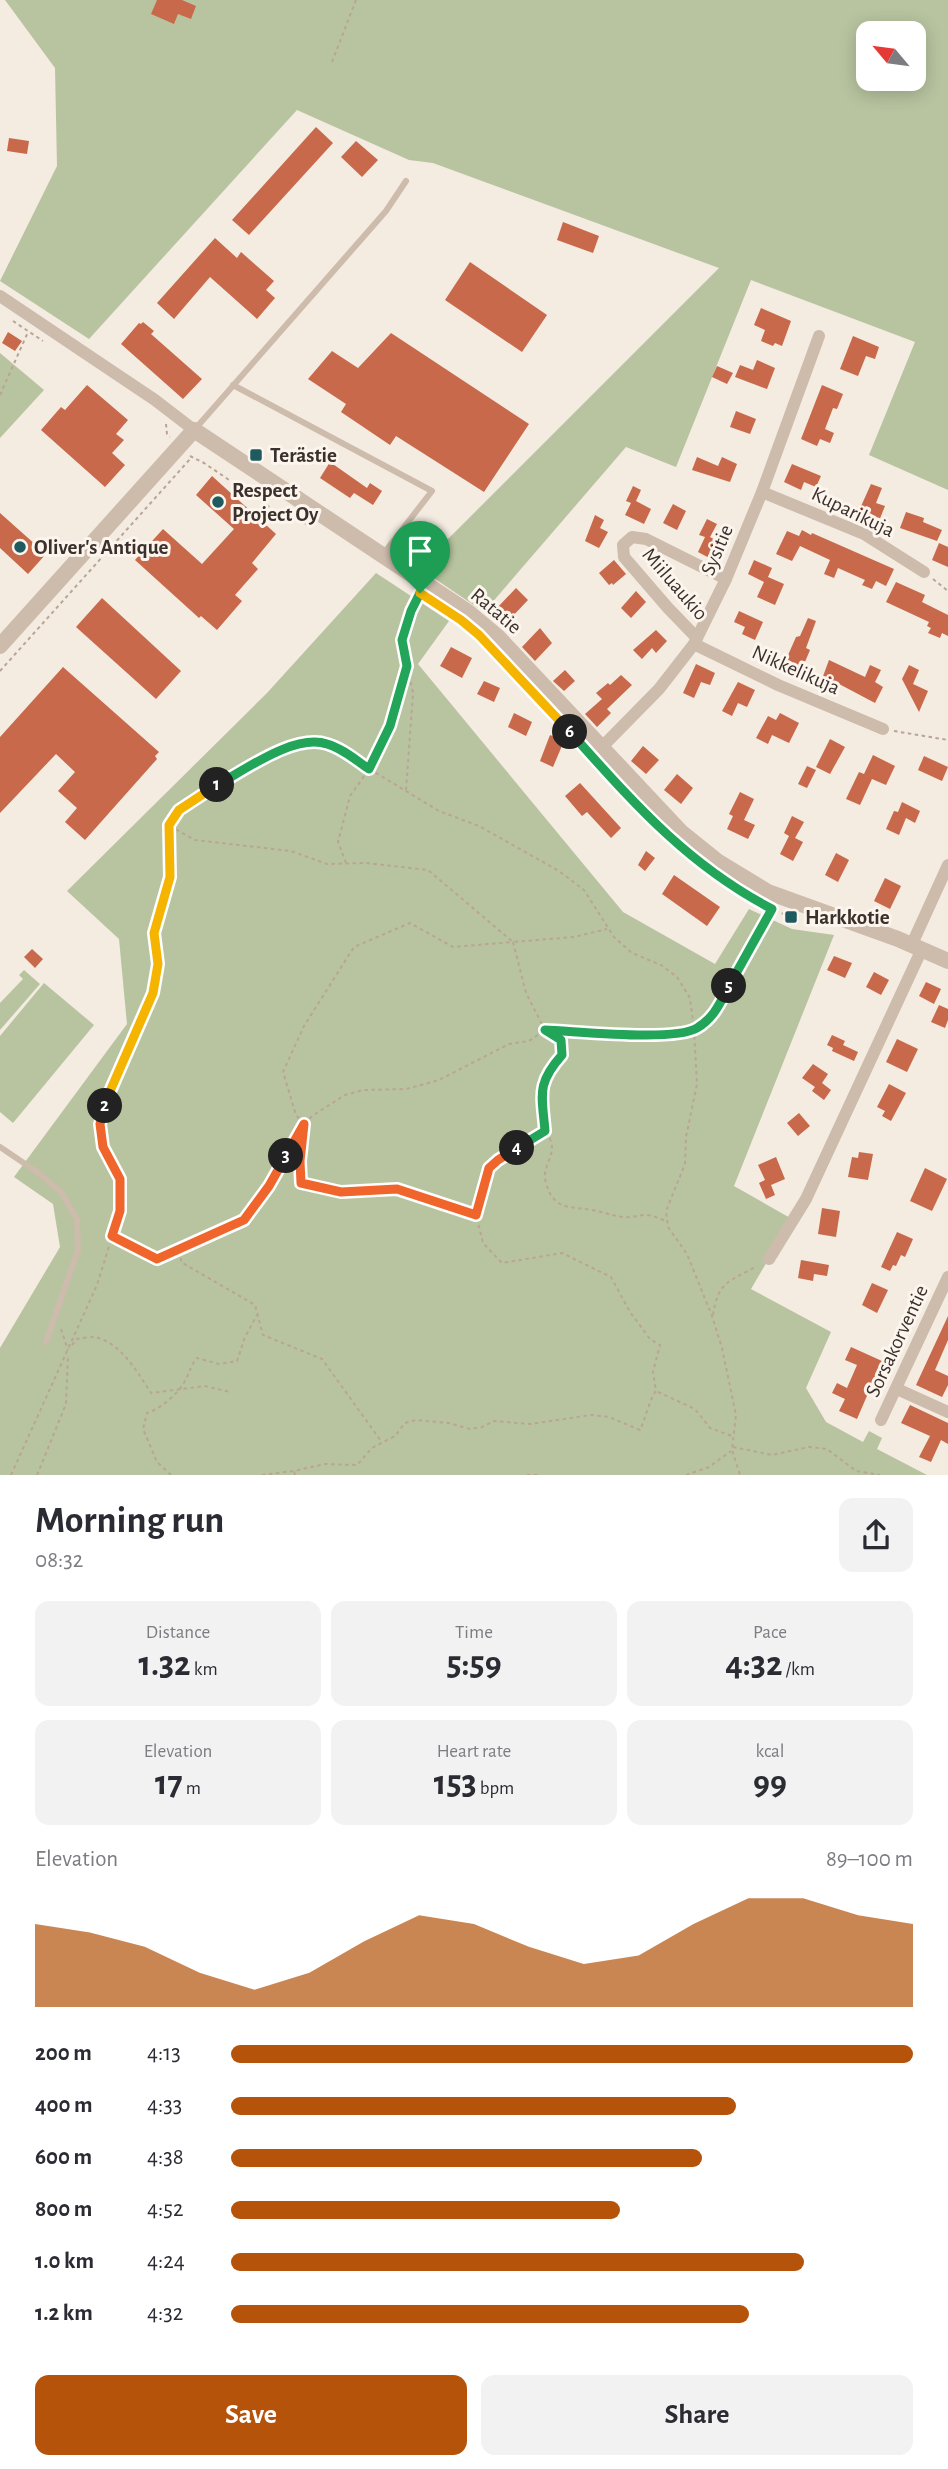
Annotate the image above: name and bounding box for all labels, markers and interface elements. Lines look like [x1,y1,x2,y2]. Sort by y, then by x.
north arrow [856,21,926,91]
map controls [856,21,926,91]
place label: Terästie [270,445,337,466]
marker: Terästie [248,447,264,463]
place label: Respect Project Oy [232,480,319,525]
street label: Kuparikuja [808,483,898,541]
marker: Respect Project Oy [210,494,226,510]
pin [390,521,450,593]
street label: Sysitie [697,522,737,578]
icon: arrive [401,532,439,570]
place label: Oliver's Antique [34,537,169,558]
marker: Oliver's Antique [12,539,28,555]
street label: Miiluaukio [638,544,712,624]
street label: Ratatie [467,584,525,638]
street label: Nikkelikuja [749,641,843,699]
pin: 6 [552,714,588,750]
text: 6 [565,722,574,741]
pin: 1 [200,768,234,802]
text: 1 [213,775,220,794]
place label: Harkkotie [805,907,890,928]
marker: Harkkotie [783,909,799,925]
pin: 5 [712,968,746,1004]
text: 5 [724,976,733,995]
pin: 2 [88,1088,122,1124]
text: 2 [100,1096,109,1115]
pin: 4 [500,1130,534,1166]
pin: 3 [268,1138,304,1174]
text: 4 [512,1138,521,1157]
text: 3 [281,1146,290,1165]
street label: Sorsakorventie [862,1282,932,1400]
button: share [839,1498,913,1572]
text: Morning run [35,1502,224,1540]
text: 08:32 [35,1549,83,1572]
text: Distance [146,1623,210,1642]
text: Time [455,1623,493,1642]
text: Pace [753,1623,787,1642]
text: 1.32 [138,1647,191,1682]
text: 5:59 [446,1647,502,1682]
text: 4:32 [725,1647,782,1682]
text: km [191,1660,218,1679]
text: /km [782,1660,815,1679]
text: Elevation [144,1742,212,1761]
text: Heart rate [437,1742,511,1761]
text: kcal [756,1742,784,1761]
text: 17 [155,1766,183,1801]
text: 153 [434,1766,477,1801]
text: 99 [753,1766,787,1801]
text: m [183,1779,201,1798]
text: bpm [477,1779,514,1798]
text: Elevation [35,1848,118,1871]
text: 89–100 m [826,1848,913,1871]
text: 200 m [35,2042,92,2065]
text: 4:13 [147,2042,181,2065]
text: 400 m [35,2094,93,2117]
text: 4:33 [147,2094,182,2117]
text: 600 m [35,2146,92,2169]
text: 4:38 [147,2146,184,2169]
text: 800 m [35,2198,92,2221]
text: 4:52 [147,2198,183,2221]
text: 1.0 km [35,2250,94,2273]
text: 4:24 [147,2250,185,2273]
text: 1.2 km [35,2302,93,2325]
text: 4:32 [147,2302,183,2325]
button: Save [35,2375,467,2455]
button: Share [481,2375,913,2455]

